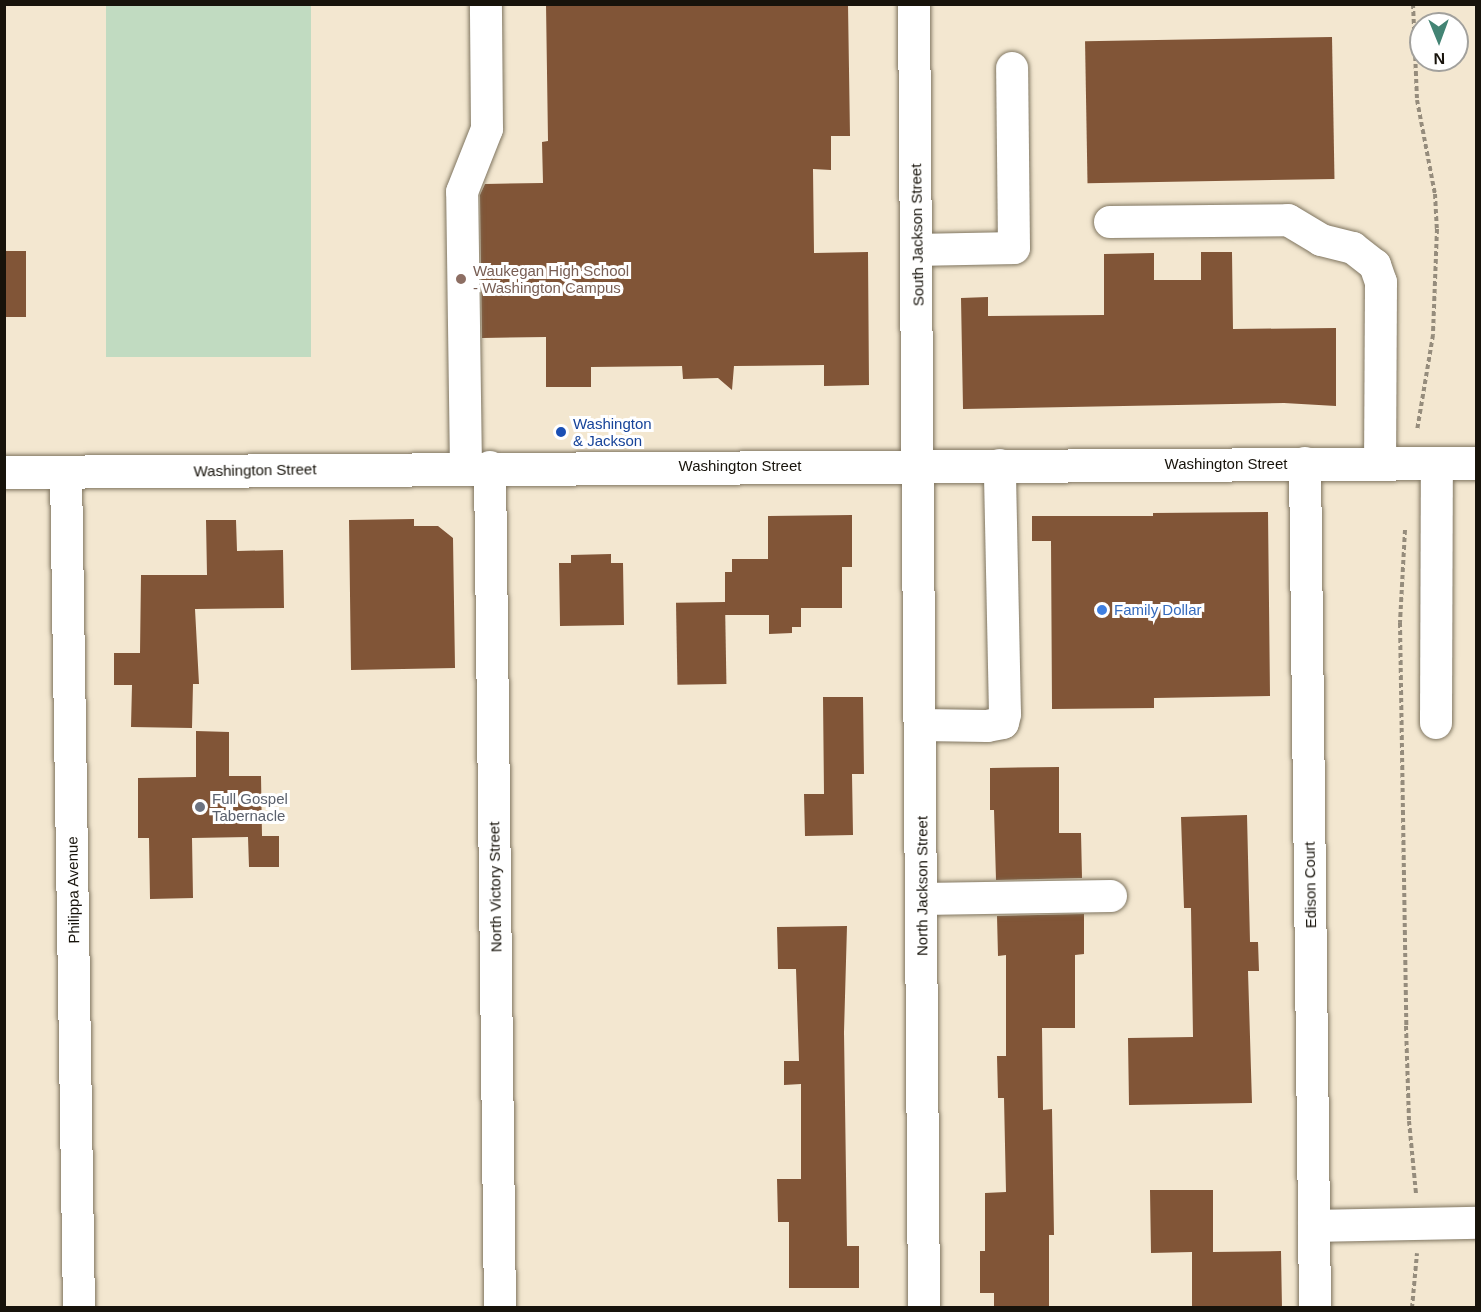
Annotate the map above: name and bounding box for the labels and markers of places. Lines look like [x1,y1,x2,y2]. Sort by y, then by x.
place label: Waukegan High School - Washington Campus [473,261,629,296]
marker: Waukegan High School - Washington Campus [454,272,468,286]
place label: Washington & Jackson [573,414,652,449]
marker: Washington & Jackson [554,425,568,439]
place label: Family Dollar [1114,601,1202,619]
marker: Family Dollar [1095,603,1109,617]
place label: Full Gospel Tabernacle [212,789,288,824]
marker: Full Gospel Tabernacle [193,800,207,814]

